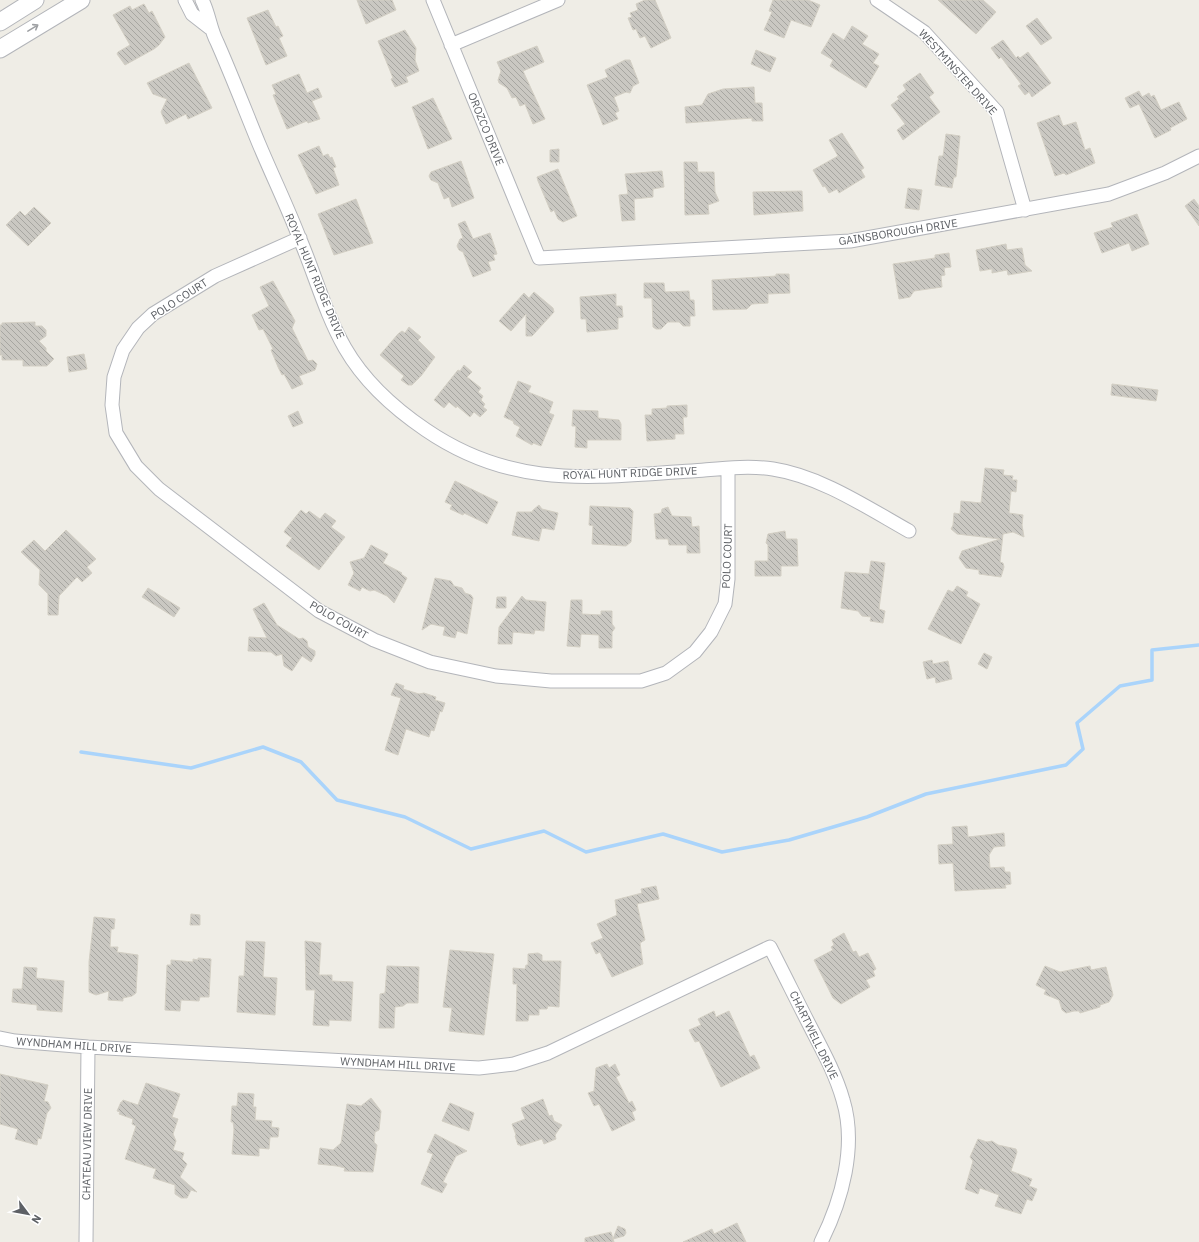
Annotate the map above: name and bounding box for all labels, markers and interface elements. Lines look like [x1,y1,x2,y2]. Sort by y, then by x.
one-way arrow [27,24,39,32]
street label: WESTMINSTER DRIVE [916,26,1000,118]
street label: OROZCO DRIVE [465,90,507,168]
street label: ROYAL HUNT RIDGE DRIVE [282,211,348,341]
street label: GAINSBOROUGH DRIVE [837,216,959,248]
street label: POLO COURT [148,275,211,323]
street label: ROYAL HUNT RIDGE DRIVE [562,464,698,482]
street label: POLO COURT [719,523,735,589]
street label: POLO COURT [307,598,371,643]
street label: CHARTWELL DRIVE [787,988,841,1082]
street label: WYNDHAM HILL DRIVE [16,1034,132,1056]
street label: WYNDHAM HILL DRIVE [340,1054,456,1074]
street label: CHATEAU VIEW DRIVE [79,1088,95,1200]
north arrow [8,1194,48,1234]
text: N [28,1212,45,1226]

